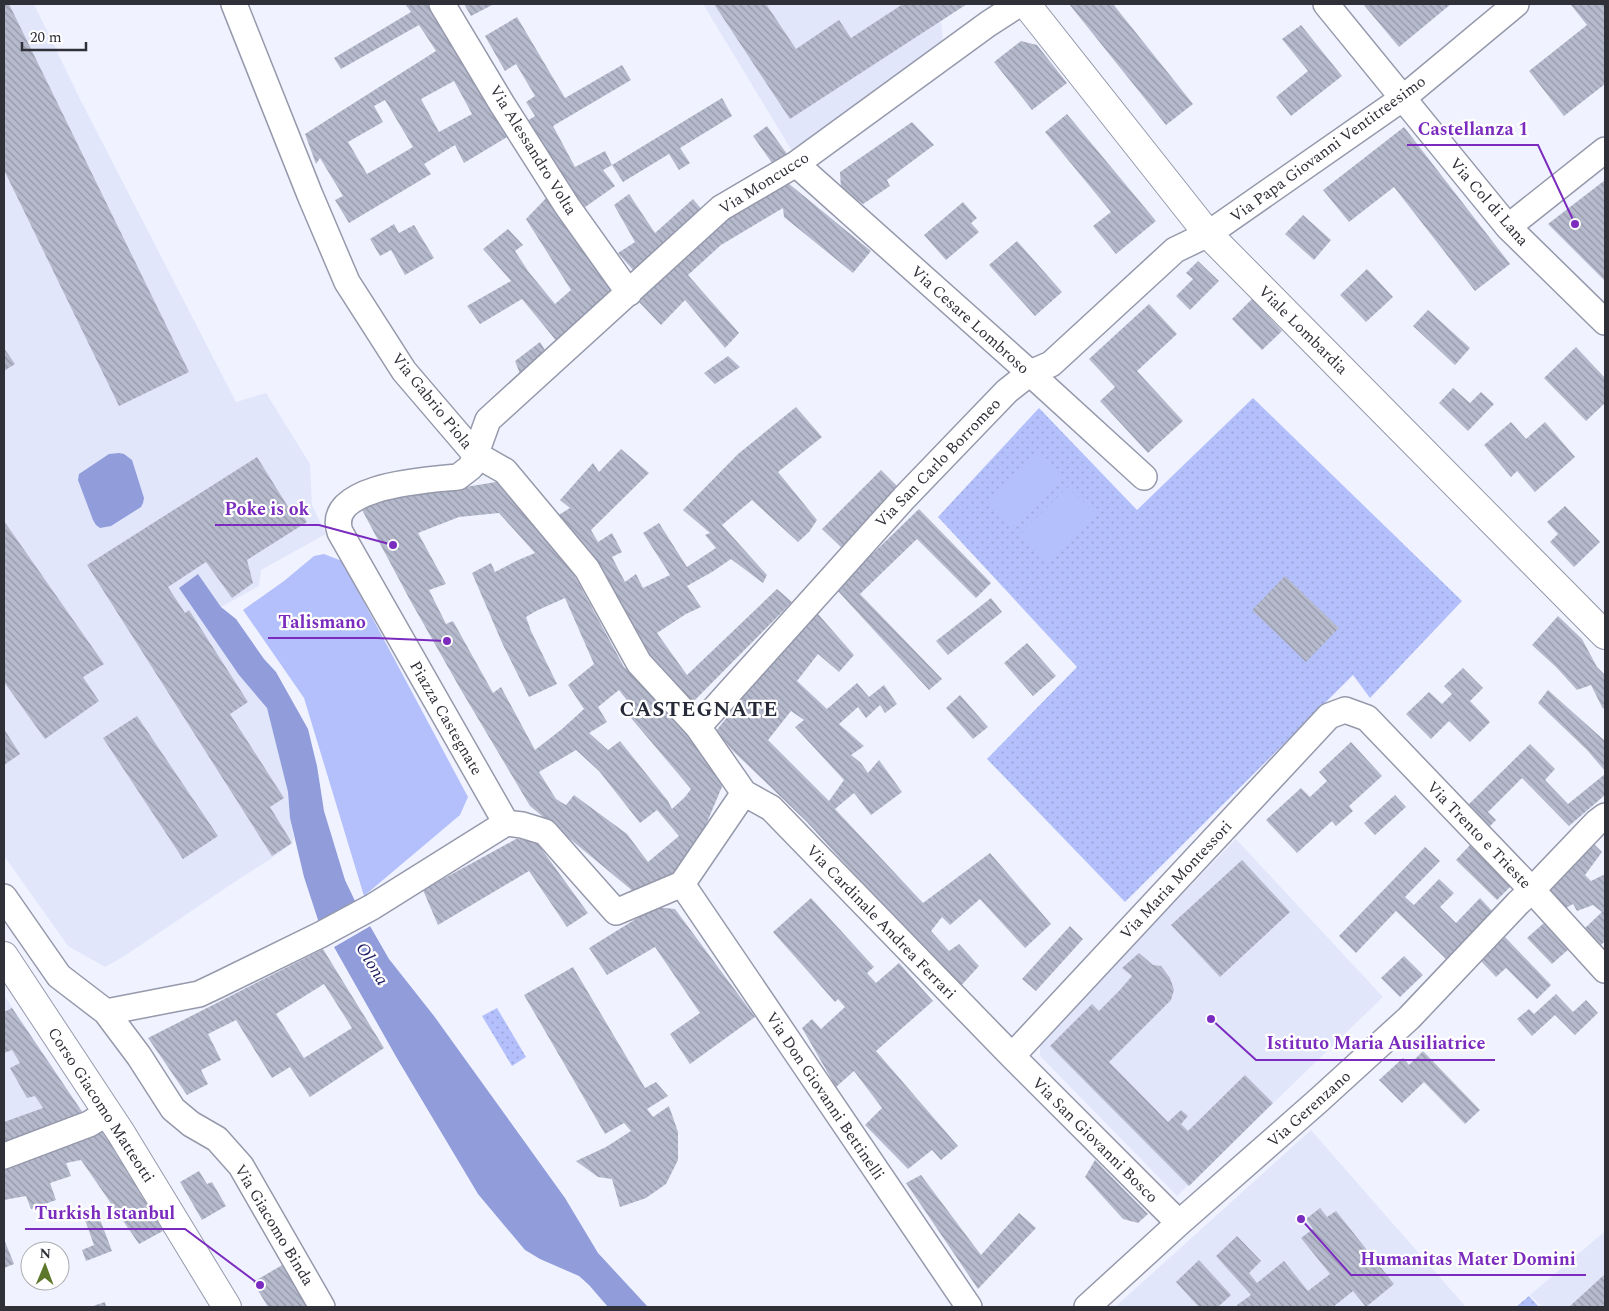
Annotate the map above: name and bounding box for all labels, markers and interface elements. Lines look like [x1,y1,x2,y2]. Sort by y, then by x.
scale bar [22,20,86,52]
text: 20 m [30,26,62,49]
street label: Via Papa Giovanni Ventitreesimo [1225,70,1431,228]
street label: Via Alessandro Volta [483,80,583,220]
callout: Castellanza 1 [1407,112,1538,145]
text: Castellanza 1 [1418,116,1528,143]
street label: Via Moncucco [714,146,814,220]
street label: Via Col di Lana [1444,152,1534,252]
street label: Via Cesare Lombroso [905,260,1035,380]
street label: Viale Lombardia [1253,280,1353,380]
street label: Via Gabrio Piola [386,348,479,455]
street label: Via San Carlo Borromeo [869,393,1007,533]
callout: Poke is ok [215,492,319,525]
text: Poke is ok [225,496,310,523]
callout: Talismano [268,605,376,638]
text: Talismano [278,609,366,636]
street label: Piazza Castegnate [403,656,489,780]
district label: CASTEGNATE [620,694,778,726]
street label: Via Trento e Trieste [1421,776,1537,894]
street label: Via Maria Montessori [1114,815,1238,945]
street label: Via Cardinale Andrea Ferrari [800,839,962,1005]
water label: Olona [349,937,395,991]
street label: Via Don Giovanni Bettinelli [760,1007,890,1185]
street label: Corso Giacomo Matteotti [42,1022,160,1188]
callout: Istituto Maria Ausiliatrice [1256,1027,1495,1060]
text: Istituto Maria Ausiliatrice [1267,1030,1485,1057]
street label: Via Gerenzano [1262,1065,1356,1153]
street label: Via San Giovanni Bosco [1026,1071,1164,1209]
street label: Via Giacomo Binda [228,1160,320,1291]
callout: Turkish Istanbul [25,1196,185,1229]
text: Turkish Istanbul [35,1200,175,1227]
north arrow [20,1241,70,1291]
callout: Humanitas Mater Domini [1351,1242,1586,1275]
text: N [39,1243,51,1264]
text: Humanitas Mater Domini [1360,1246,1576,1273]

